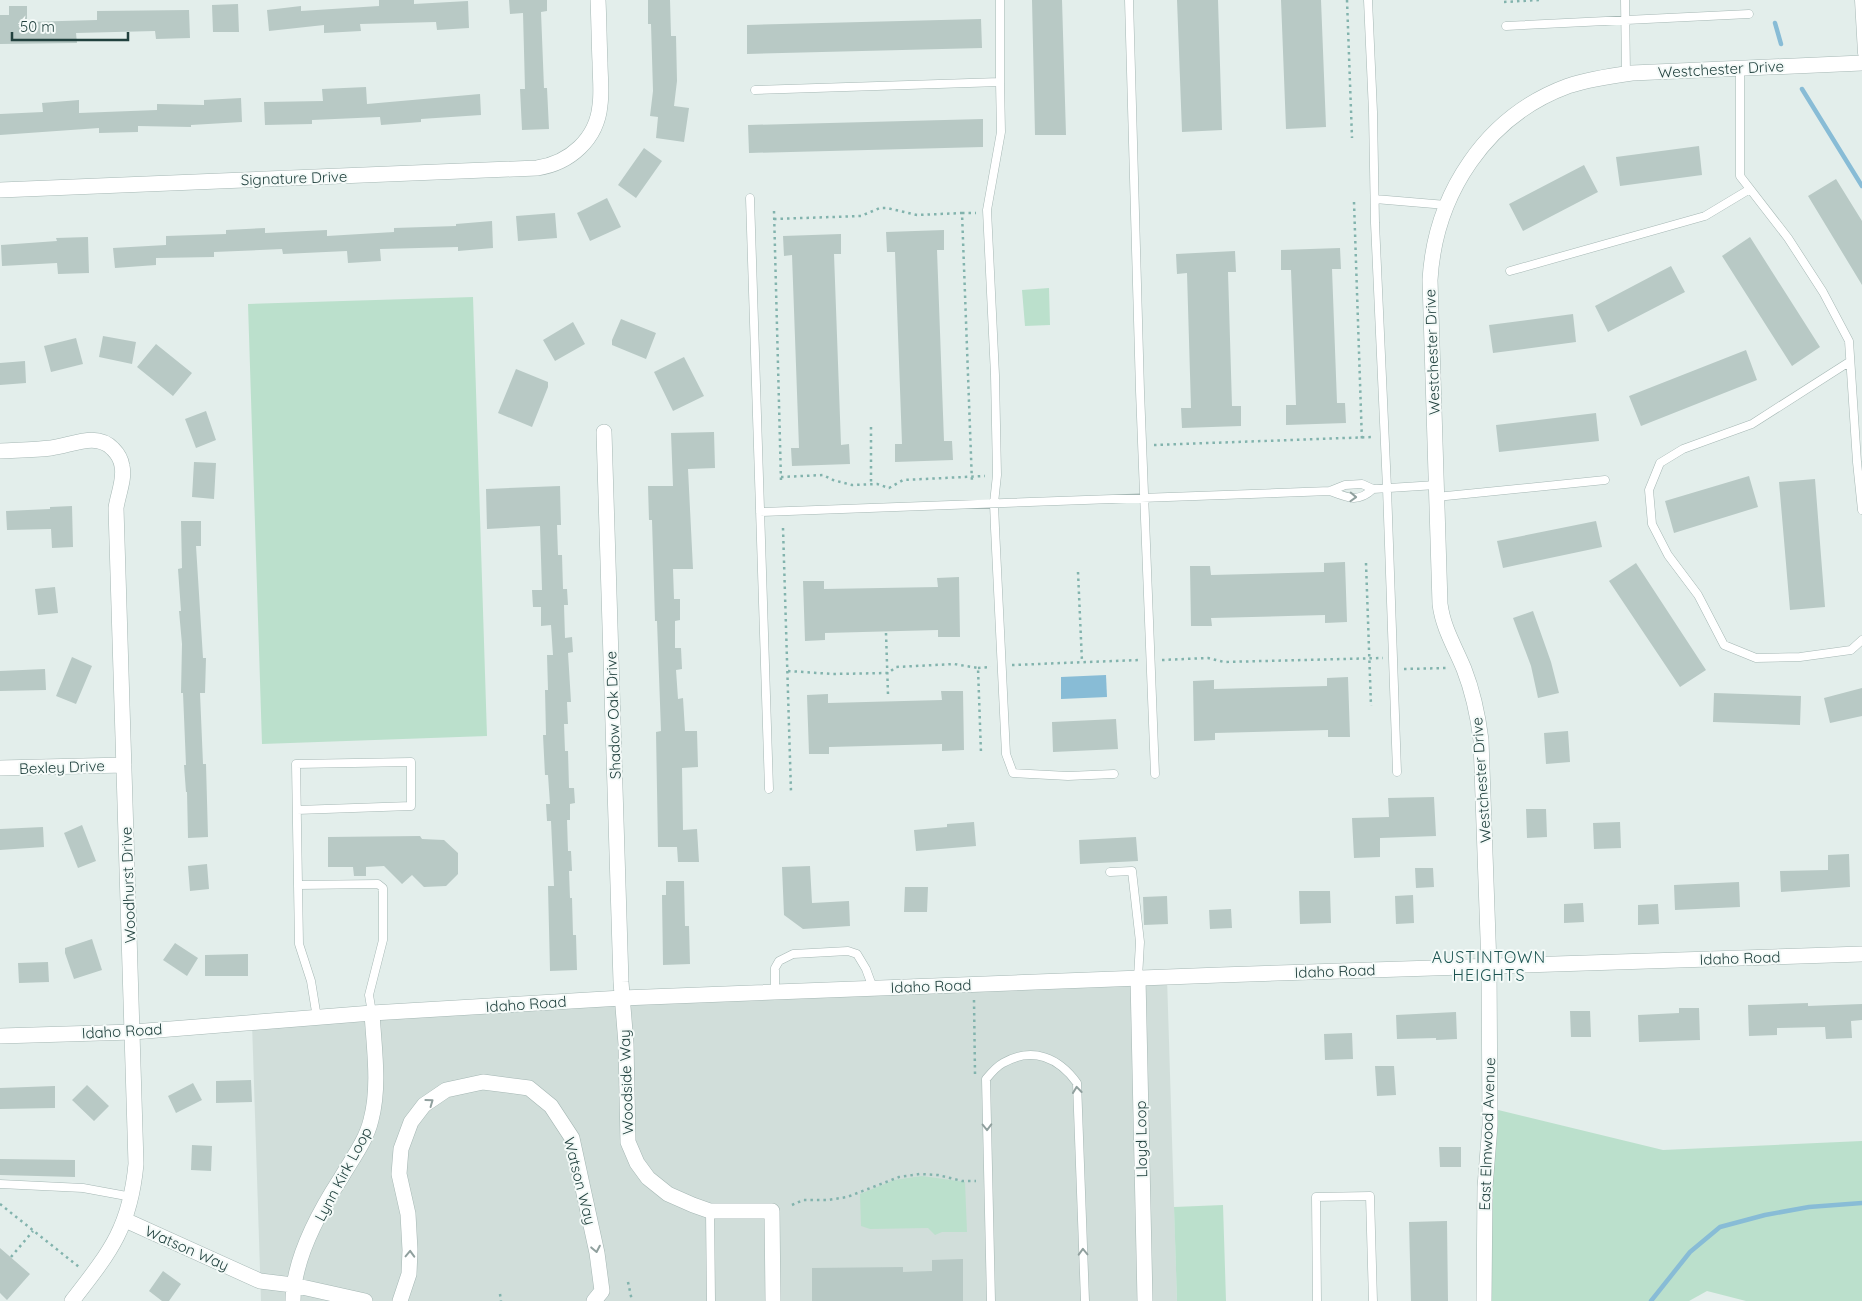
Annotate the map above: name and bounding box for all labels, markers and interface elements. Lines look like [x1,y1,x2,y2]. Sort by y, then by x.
scale bar [12,10,129,42]
text: 50 m [20,17,55,36]
street label: Westchester Drive [1658,56,1784,82]
street label: Signature Drive [240,167,348,189]
street label: Westchester Drive [1420,289,1444,415]
one-way arrow [1349,492,1357,502]
street label: Shadow Oak Drive [601,651,625,779]
street label: Westchester Drive [1467,716,1495,844]
street label: Bexley Drive [19,756,105,778]
street label: Woodhurst Drive [116,826,140,944]
district label: AUSTINTOWN HEIGHTS [1432,947,1546,985]
street label: Idaho Road [1699,947,1781,969]
street label: Idaho Road [1294,960,1376,982]
street label: Idaho Road [890,975,972,997]
street label: Idaho Road [485,992,567,1016]
street label: Idaho Road [81,1019,163,1043]
street label: Woodside Way [615,1029,637,1135]
street label: East Elmwood Avenue [1475,1057,1499,1211]
one-way arrow [1072,1086,1083,1094]
one-way arrow [424,1099,434,1108]
street label: Lloyd Loop [1131,1100,1151,1178]
street label: Lynn Kirk Loop [310,1124,376,1224]
one-way arrow [982,1124,992,1132]
street label: Watson Way [560,1135,600,1227]
street label: Watson Way [142,1221,232,1275]
one-way arrow [591,1245,601,1254]
one-way arrow [1078,1248,1088,1256]
one-way arrow [405,1249,415,1257]

